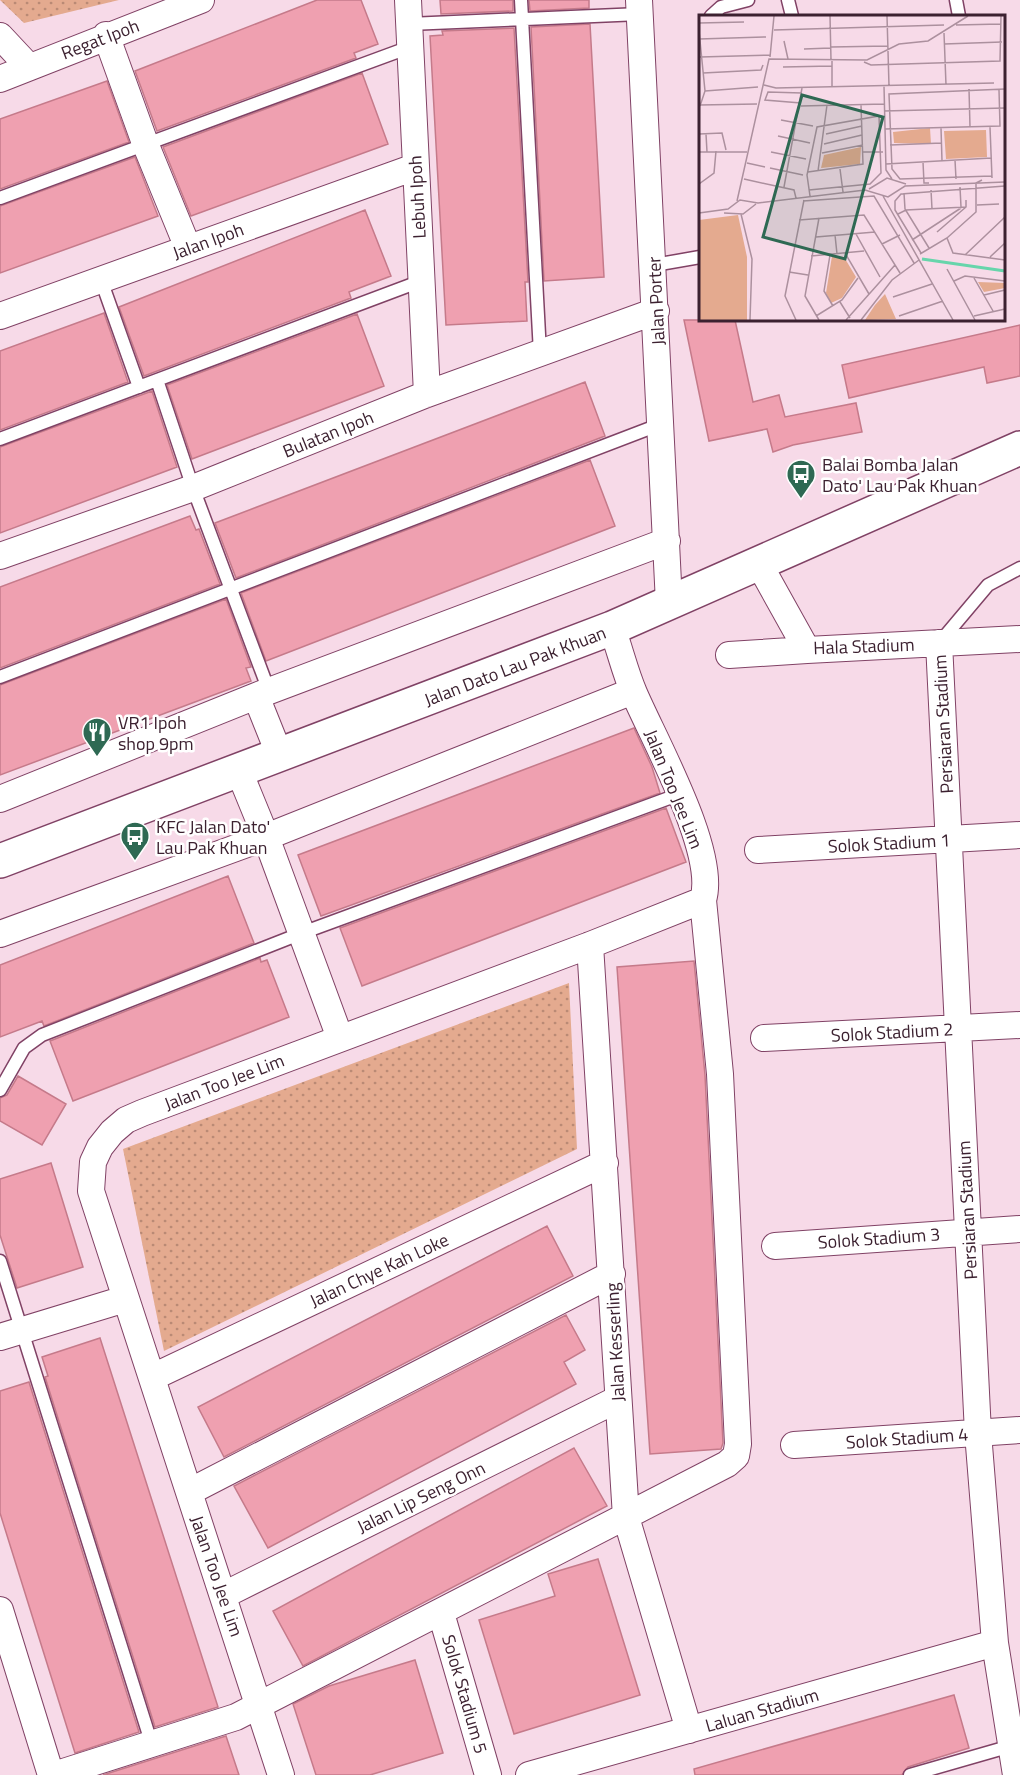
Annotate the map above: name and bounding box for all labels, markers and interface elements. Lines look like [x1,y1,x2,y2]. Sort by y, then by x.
street label: Regat Ipoh [57,12,143,66]
inset map [699,15,1005,321]
street label: Lebuh Ipoh [401,155,433,239]
street label: Jalan Ipoh [169,216,247,266]
street label: Jalan Porter [640,256,672,346]
street label: Bulatan Ipoh [278,404,378,464]
place label: Balai Bomba Jalan Dato' Lau Pak Khuan [822,451,977,499]
bus stop icon: Balai Bomba Jalan Dato' Lau Pak Khuan [785,458,817,500]
street label: Jalan Dato Lau Pak Khuan [420,619,610,713]
street label: Hala Stadium [813,631,915,661]
street label: Persiaran Stadium [926,654,960,794]
place label: VR1 Ipoh shop 9pm [118,709,194,757]
restaurant icon: VR1 Ipoh shop 9pm [81,716,113,758]
street label: Jalan Too Jee Lim [638,725,710,853]
place label: KFC Jalan Dato' Lau Pak Khuan [156,813,270,861]
bus stop icon: KFC Jalan Dato' Lau Pak Khuan [119,820,151,862]
street label: Solok Stadium 1 [827,826,951,860]
street label: Solok Stadium 2 [830,1015,954,1049]
street label: Jalan Too Jee Lim [160,1047,288,1117]
street label: Persiaran Stadium [950,1140,984,1280]
street label: Solok Stadium 3 [817,1220,941,1256]
street label: Jalan Chye Kah Loke [305,1226,453,1314]
street label: Jalan Kesserling [598,1282,632,1402]
street label: Solok Stadium 4 [845,1420,969,1456]
street label: Jalan Lip Seng Onn [352,1454,490,1540]
street label: Jalan Too Jee Lim [184,1512,250,1640]
street label: Solok Stadium 5 [435,1631,495,1757]
street label: Laluan Stadium [702,1681,822,1739]

